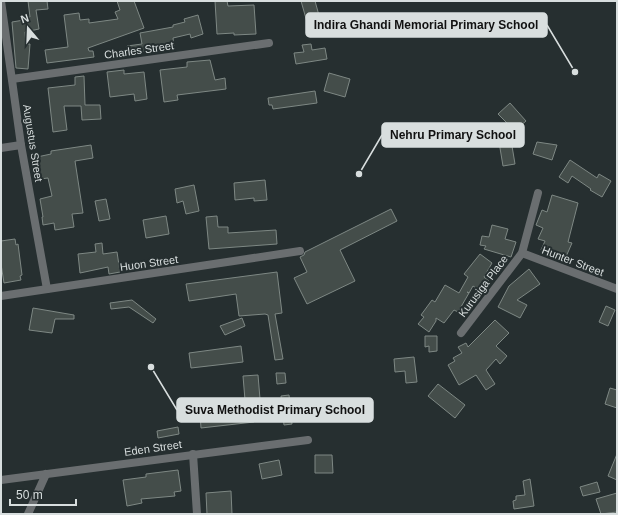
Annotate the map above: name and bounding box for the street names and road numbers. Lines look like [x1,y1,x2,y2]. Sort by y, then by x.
street label: Charles Street [103,39,175,61]
street label: Augustus Street [21,103,45,183]
street label: Hunter Street [540,244,606,278]
street label: Huon Street [119,253,179,273]
street label: Kurusiga Place [456,253,510,319]
street label: Eden Street [123,438,183,458]

